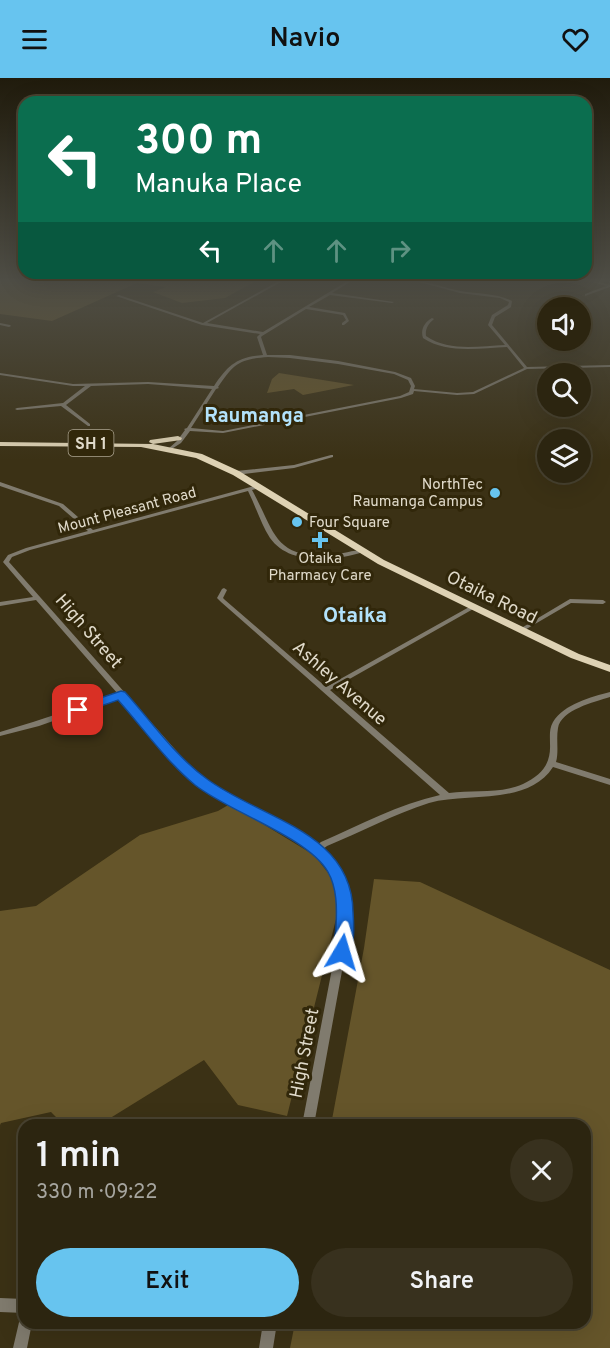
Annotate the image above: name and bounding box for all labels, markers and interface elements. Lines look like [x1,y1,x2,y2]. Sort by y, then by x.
text: Navio [270,22,340,56]
icon: menu [18,23,51,56]
icon: heart [559,23,592,56]
text: 300 m [135,116,262,169]
icon: left [36,120,114,198]
text: Manuka Place [135,168,302,202]
icon: left [194,234,227,267]
icon: ahead [257,234,290,267]
icon: ahead [320,234,353,267]
icon: right [383,234,416,267]
map controls [537,297,591,483]
button: sound [537,297,591,351]
button: search [537,363,591,417]
district label: Raumanga [204,404,304,430]
button: layers [537,429,591,483]
road number: SH 1 [68,430,113,456]
place label: NorthTec Raumanga Campus [353,476,483,512]
street label: Mount Pleasant Road [56,484,199,539]
marker: NorthTec Raumanga Campus [488,486,502,500]
place label: Four Square [309,514,390,533]
marker: Four Square [290,515,304,529]
marker: Otaika Pharmacy Care [313,533,327,547]
place label: Otaika Pharmacy Care [268,550,372,586]
street label: Otaika Road [442,566,541,630]
street label: High Street [49,590,126,674]
district label: Otaika [323,603,387,630]
street label: Ashley Avenue [287,637,391,732]
pin [52,684,103,735]
icon: arrive [61,693,94,726]
position arrow [310,920,374,984]
street label: High Street [285,1006,325,1100]
text: 1 min [36,1134,121,1180]
button: close [510,1139,573,1202]
text: 330 m · 09:22 [36,1180,158,1206]
button: Exit [36,1248,299,1317]
button: Share [311,1248,573,1317]

